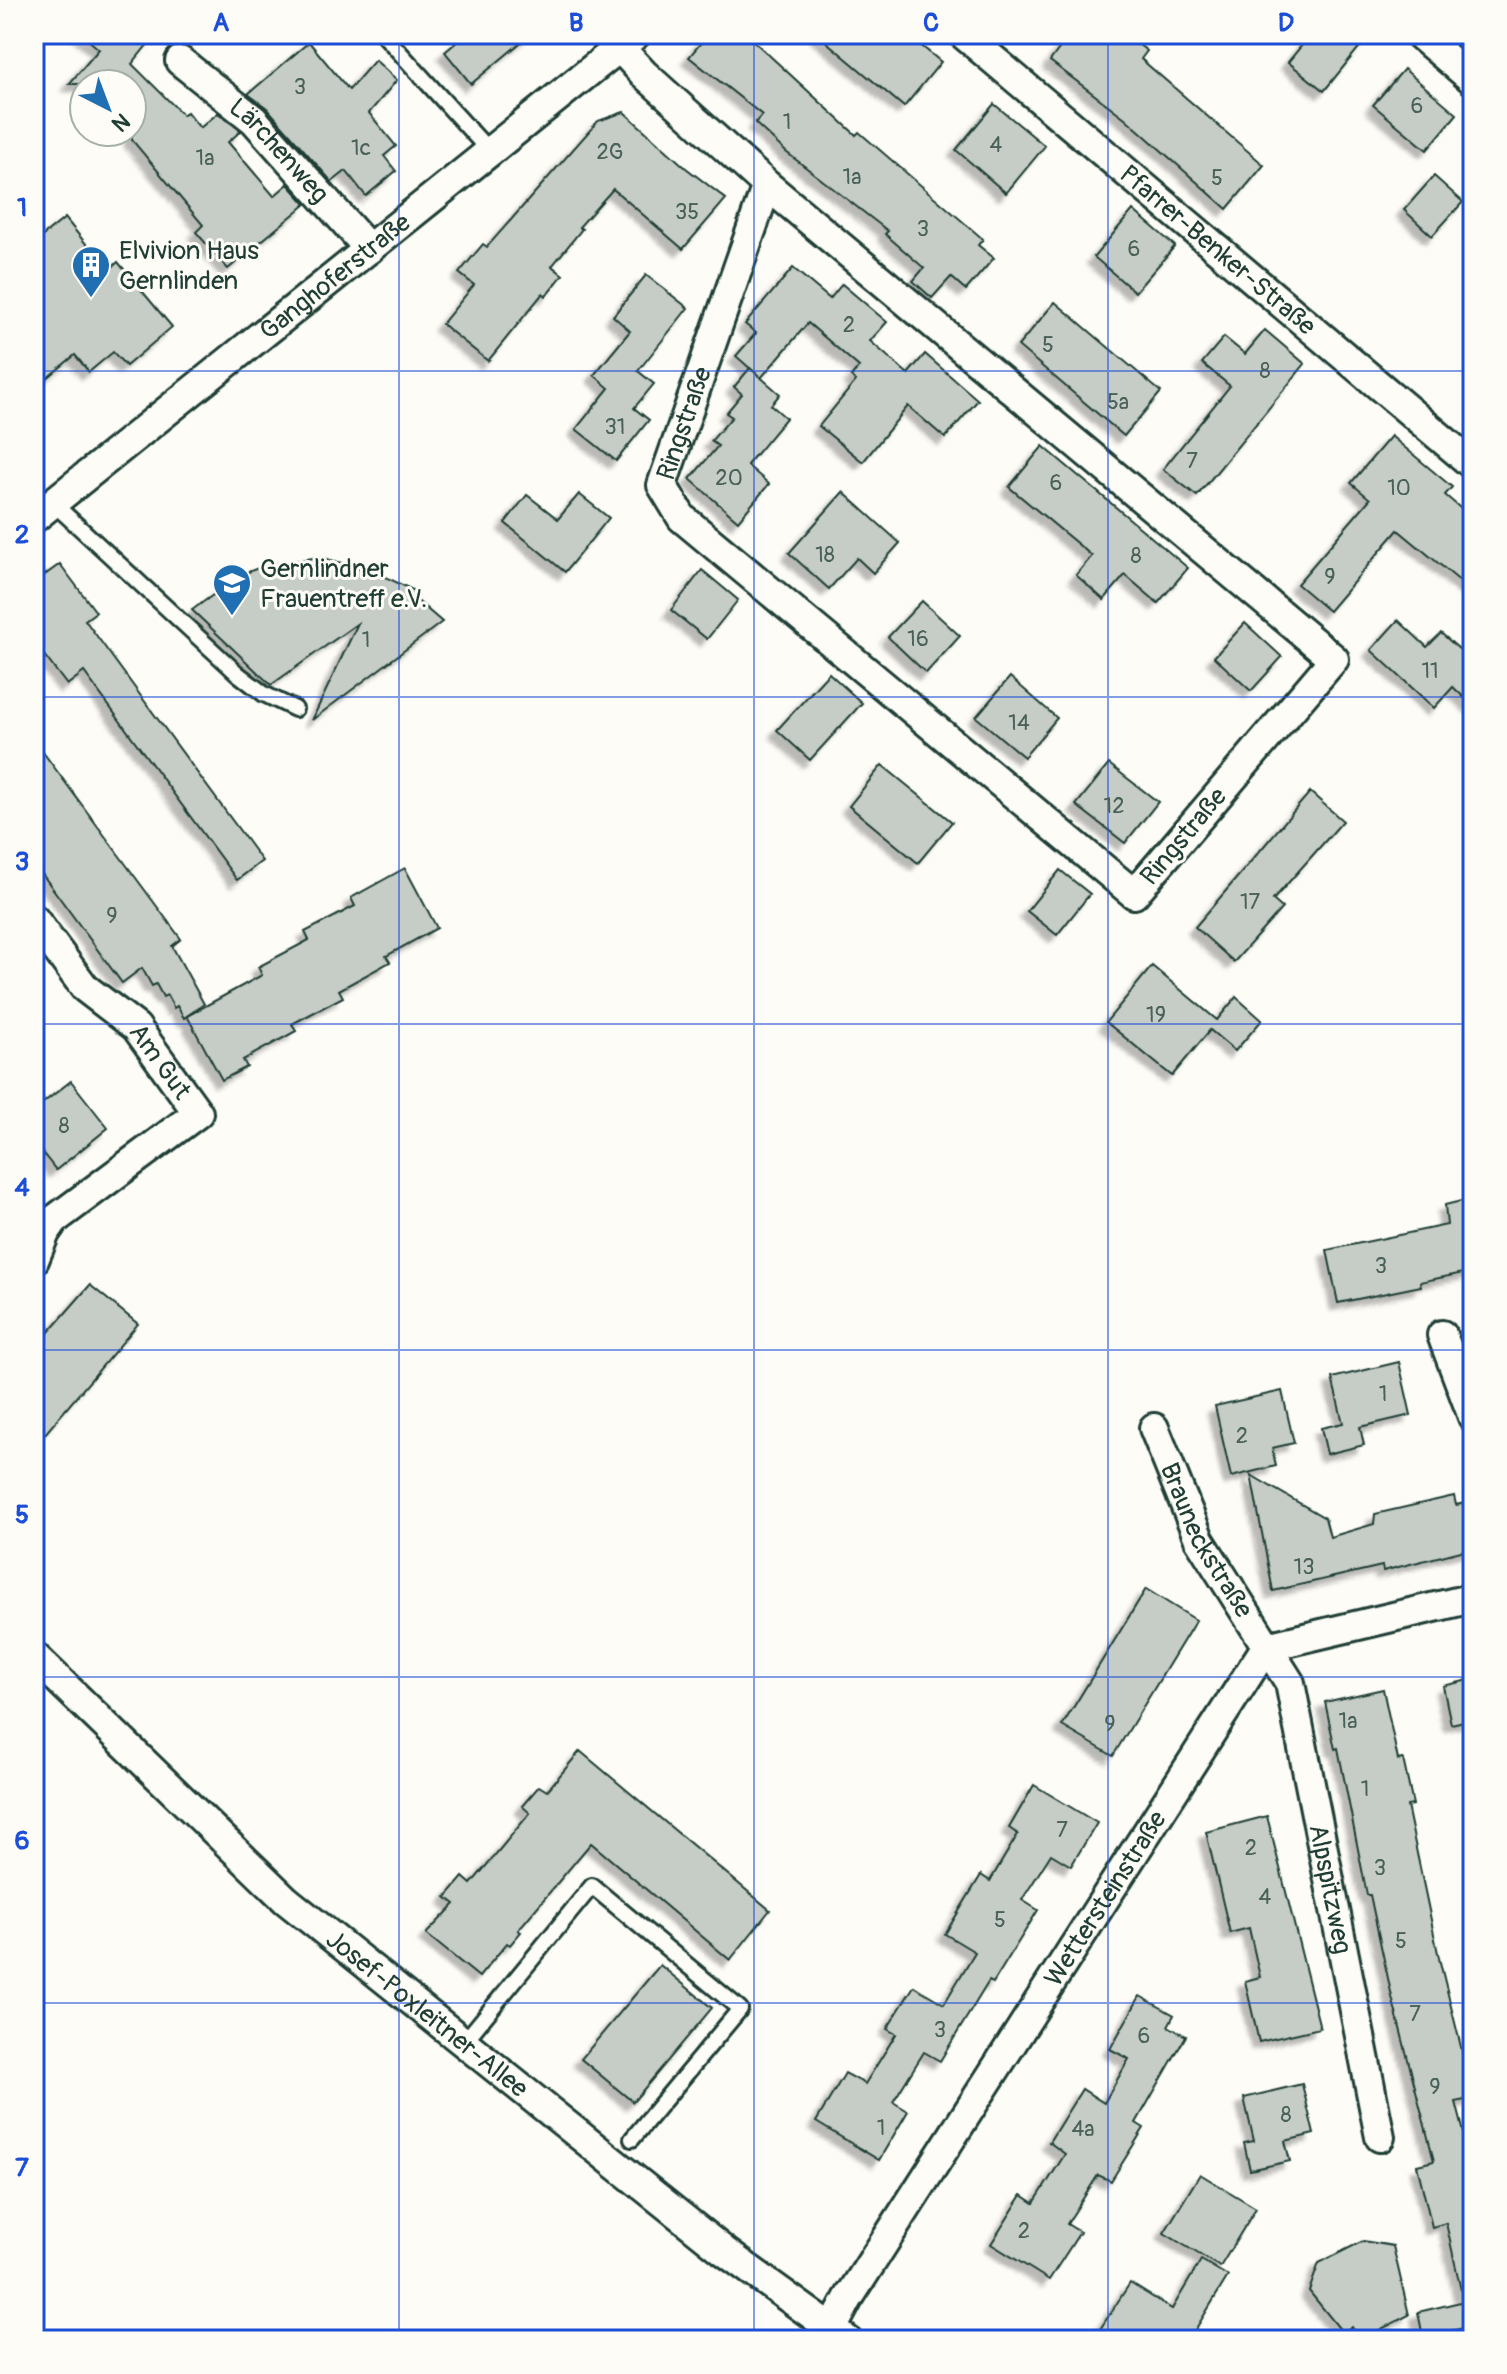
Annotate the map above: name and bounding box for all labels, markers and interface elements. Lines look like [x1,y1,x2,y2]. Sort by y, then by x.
text: A [213,7,230,39]
text: B [569,7,583,39]
text: C [923,7,939,39]
text: D [1278,7,1294,39]
north arrow [68,68,148,148]
house number: 3 [294,73,306,101]
street label: Lärchenweg [222,92,335,210]
house number: 6 [1411,92,1423,120]
text: N [106,107,136,138]
house number: 1 [783,108,791,136]
house number: 4 [990,131,1003,159]
house number: 1c [351,134,371,162]
house number: 2G [597,138,623,166]
house number: 1a [196,144,214,172]
street label: Pfarrer-Benker-Straße [1113,158,1322,342]
house number: 1a [843,163,861,191]
house number: 5 [1211,164,1223,192]
text: 1 [17,192,27,224]
house number: 35 [675,198,699,226]
street label: Ganghoferstraße [254,207,417,347]
house number: 3 [917,215,929,243]
place label: Elvivion Haus Gernlinden [119,235,259,297]
house number: 6 [1128,235,1140,263]
building icon: Elvivion Haus Gernlinden [70,244,112,299]
house number: 2 [843,311,855,339]
house number: 5 [1042,331,1054,359]
house number: 8 [1259,357,1271,385]
street label: Ringstraße [650,363,719,484]
house number: 5a [1107,388,1129,416]
house number: 31 [605,413,625,441]
house number: 7 [1186,447,1198,475]
house number: 20 [715,464,743,492]
house number: 6 [1050,469,1062,497]
house number: 10 [1387,474,1411,502]
text: 2 [15,519,29,551]
house number: 18 [815,541,835,569]
house number: 8 [1130,542,1142,570]
place label: Gernlindner Frauentreff e.V. [260,553,427,615]
school or university icon: Gernlindner Frauentreff e.V. [211,562,253,617]
house number: 9 [1324,563,1336,591]
house number: 16 [907,625,929,653]
house number: 1 [362,626,370,654]
house number: 11 [1421,657,1439,685]
house number: 14 [1008,709,1030,737]
street label: Ringstraße [1134,781,1234,892]
house number: 12 [1104,792,1124,820]
text: 3 [15,846,29,878]
house number: 17 [1240,888,1260,916]
house number: 9 [106,902,118,930]
house number: 19 [1146,1001,1166,1029]
street label: Am Gut [122,1017,198,1106]
house number: 8 [58,1112,70,1140]
text: 4 [14,1172,30,1204]
house number: 3 [1375,1252,1387,1280]
house number: 1 [1379,1380,1387,1408]
house number: 2 [1236,1422,1248,1450]
street label: Brauneckstraße [1153,1458,1260,1624]
text: 5 [15,1499,29,1531]
house number: 13 [1294,1553,1314,1581]
house number: 1a [1339,1707,1357,1735]
house number: 9 [1104,1710,1116,1738]
house number: 1 [1361,1775,1369,1803]
street label: Wettersteinstraße [1038,1805,1174,1993]
house number: 7 [1056,1816,1068,1844]
street label: Alpspitzweg [1301,1822,1358,1957]
text: 6 [14,1825,30,1857]
house number: 2 [1245,1834,1257,1862]
house number: 3 [1374,1854,1386,1882]
house number: 4 [1259,1883,1272,1911]
house number: 5 [994,1906,1006,1934]
street label: Josef-Poxleitner-Allee [319,1923,535,2105]
house number: 5 [1395,1927,1407,1955]
house number: 7 [1409,2000,1421,2028]
house number: 3 [934,2016,946,2044]
house number: 6 [1138,2022,1150,2050]
house number: 9 [1429,2073,1441,2101]
house number: 8 [1280,2101,1292,2129]
house number: 1 [877,2114,885,2142]
house number: 4a [1072,2115,1095,2143]
text: 7 [15,2152,29,2184]
house number: 2 [1018,2217,1030,2245]

